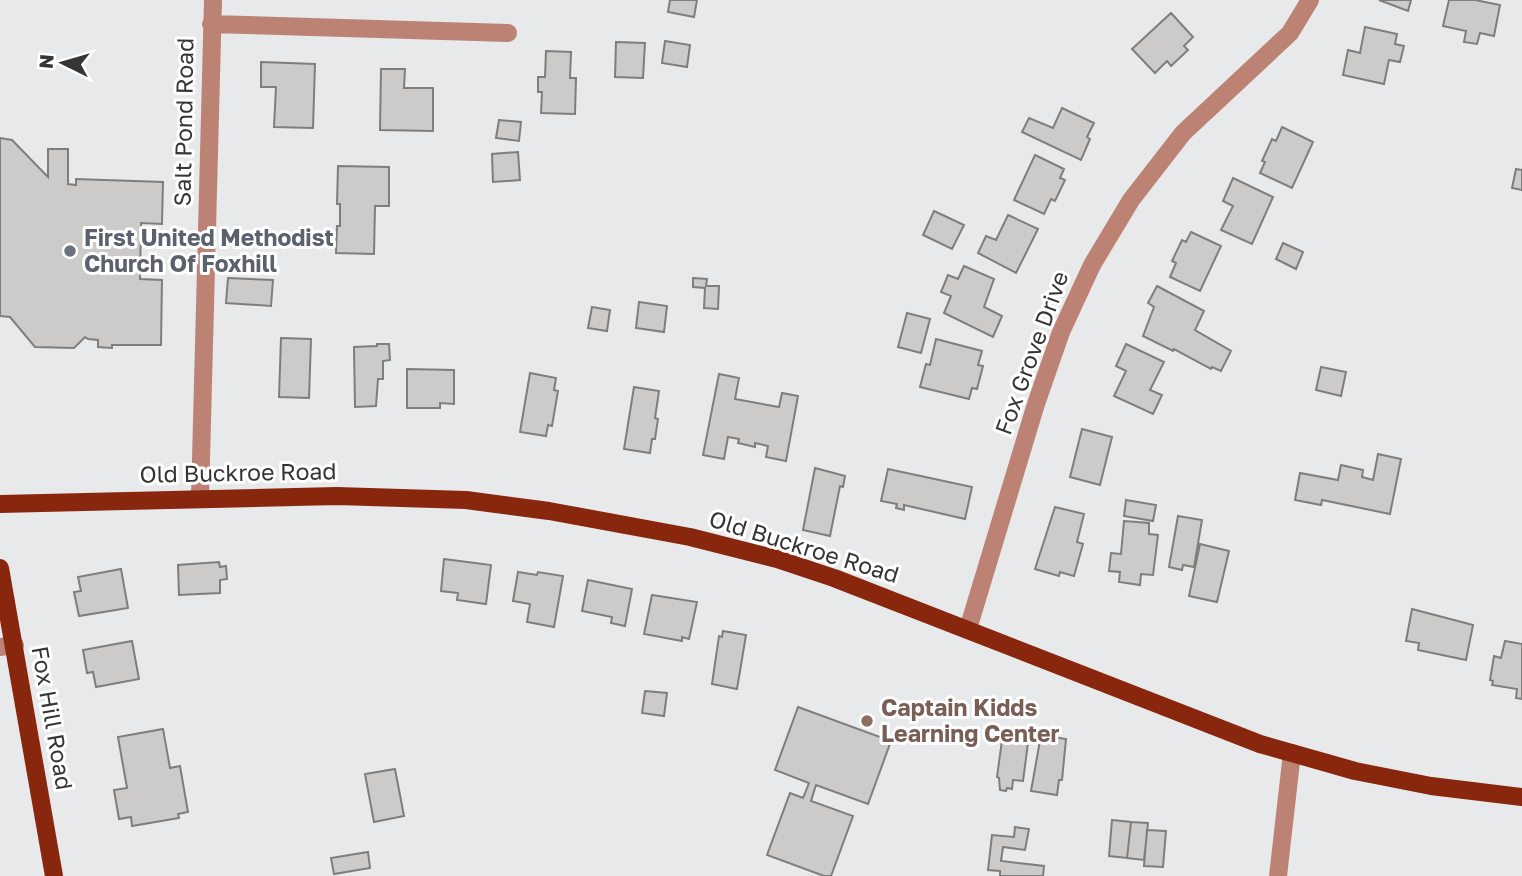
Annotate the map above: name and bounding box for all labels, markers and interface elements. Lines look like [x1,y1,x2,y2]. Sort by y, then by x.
north arrow [28,28,98,98]
street label: Salt Pond Road [168,37,198,207]
text: N [33,53,58,70]
place label: First United Methodist Church Of Foxhill [84,223,334,277]
marker: First United Methodist Church Of Foxhill [62,243,78,259]
street label: Fox Grove Drive [988,267,1074,438]
street label: Old Buckroe Road [139,456,337,488]
street label: Old Buckroe Road [706,504,903,588]
street label: Fox Hill Road [27,644,79,792]
place label: Captain Kidds Learning Center [881,693,1060,747]
marker: Captain Kidds Learning Center [859,713,875,729]

